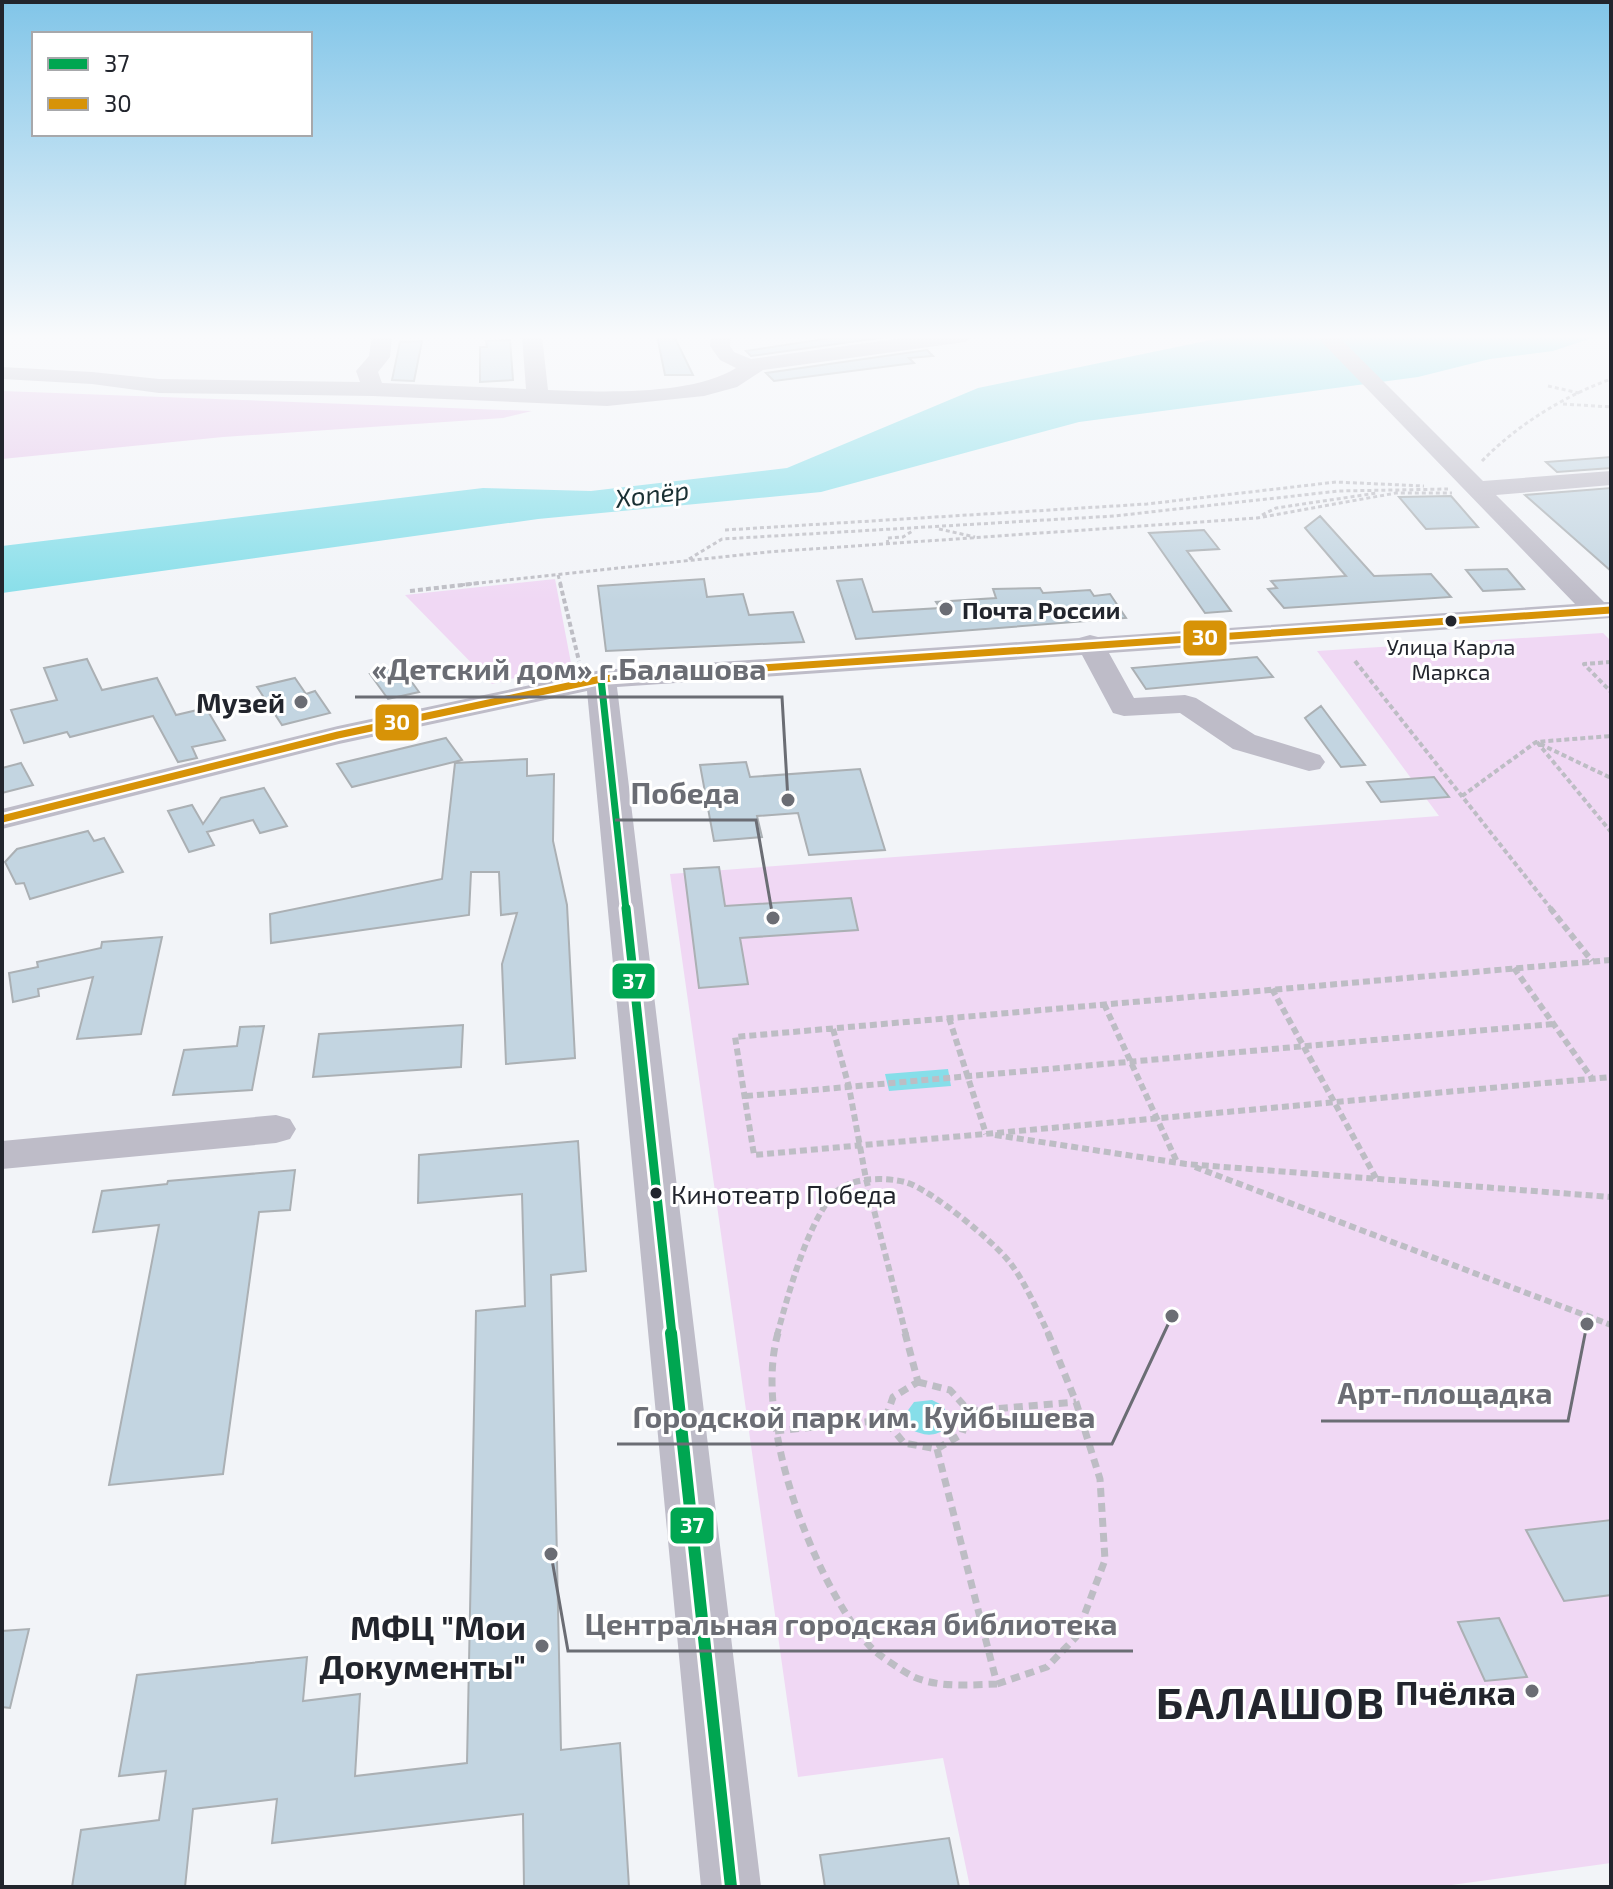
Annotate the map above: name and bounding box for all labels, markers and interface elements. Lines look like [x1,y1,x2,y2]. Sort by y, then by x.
legend [32,32,312,136]
text: 37 [104,48,130,77]
text: 30 [104,88,132,117]
water label: Хопёр [612,473,691,513]
place label: Почта России [962,595,1120,624]
marker: Почта России [937,600,955,618]
marker: Улица Карла Маркса [1443,613,1459,629]
line badge: 30 [1182,619,1228,657]
text: 30 [1192,623,1218,649]
place label: Улица Карла Маркса [1387,633,1515,684]
callout: «Детский дом» г.Балашова [355,643,782,697]
text: «Детский дом» г.Балашова [372,650,766,686]
place label: Музей [196,685,285,719]
marker: Музей [292,693,310,711]
line badge: 30 [374,703,420,742]
text: 30 [384,708,410,734]
callout: Победа [615,766,756,820]
text: Победа [630,774,740,810]
line badge: 37 [611,962,656,1000]
text: 37 [622,967,646,993]
place label: Кинотеатр Победа [671,1178,897,1209]
marker: Кинотеатр Победа [648,1185,664,1201]
callout: Арт-площадка [1321,1367,1568,1421]
text: Арт-площадка [1338,1374,1552,1410]
callout: Городской парк им. Куйбышева [617,1390,1112,1444]
text: Городской парк им. Куйбышева [633,1398,1095,1435]
line badge: 37 [669,1506,715,1545]
text: 37 [680,1511,704,1537]
callout: Центральная городская библиотека [568,1597,1133,1651]
text: Центральная городская библиотека [585,1605,1117,1641]
place label: МФЦ "Мои Документы" [319,1606,526,1686]
marker: МФЦ "Мои Документы" [533,1637,551,1655]
place label: Пчёлка [1395,1671,1516,1712]
district label: БАЛАШОВ [1156,1675,1386,1728]
marker: Пчёлка [1523,1682,1541,1700]

